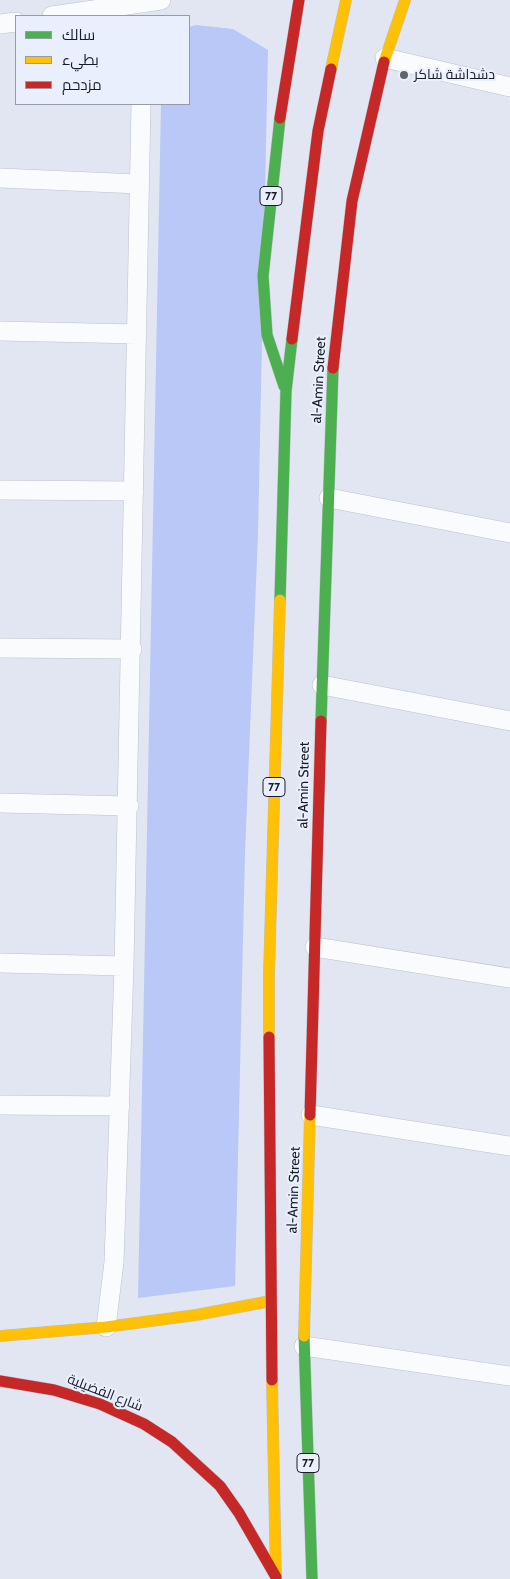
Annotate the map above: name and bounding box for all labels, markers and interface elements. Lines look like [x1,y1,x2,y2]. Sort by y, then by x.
legend [15,15,190,105]
text: سالك [62,26,95,44]
text: بطيء [62,51,99,69]
place label: دشداشة شاكر [414,67,495,83]
marker: دشداشة شاكر [398,69,410,81]
text: مزدحم [62,76,102,94]
road number: 77 [260,187,282,206]
street label: al-Amin Street [308,336,330,424]
street label: al-Amin Street [295,741,313,829]
road number: 77 [263,778,285,796]
street label: al-Amin Street [284,1146,304,1234]
street label: شارع الفضيلية [65,1371,145,1415]
road number: 77 [297,1454,319,1472]

